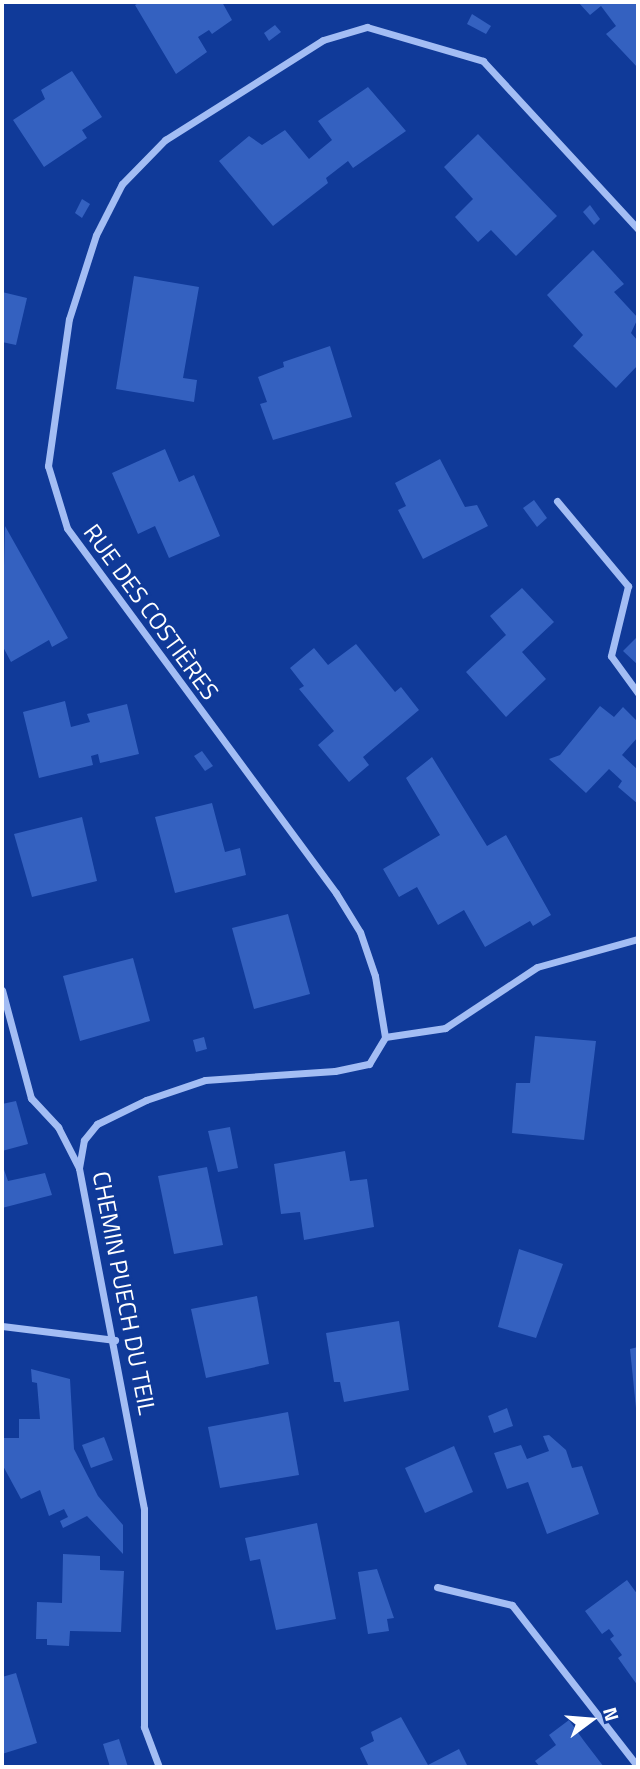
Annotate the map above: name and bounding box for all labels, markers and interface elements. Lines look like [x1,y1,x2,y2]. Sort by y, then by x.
street label: RUE DES COSTIÈRES [78,519,224,705]
street label: CHEMIN PUECH DU TEIL [86,1169,162,1417]
north arrow [556,1685,626,1755]
text: N [596,1704,627,1724]

